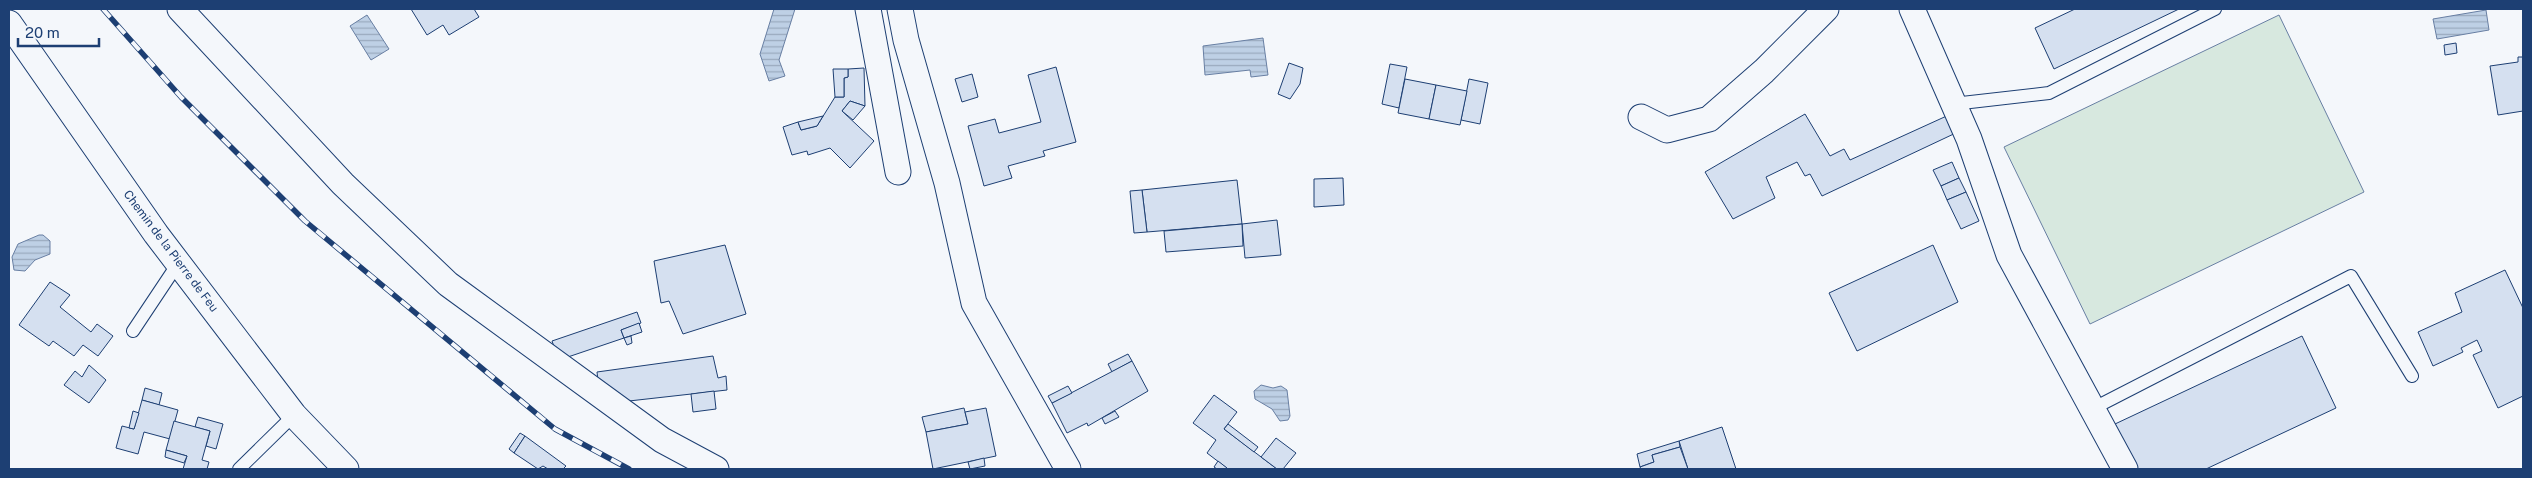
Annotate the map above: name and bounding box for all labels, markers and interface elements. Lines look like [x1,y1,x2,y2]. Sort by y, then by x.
scale bar [18,15,99,47]
text: 20 m [25,24,60,41]
street label: Chemin de la Pierre de Feu [121,187,221,315]

